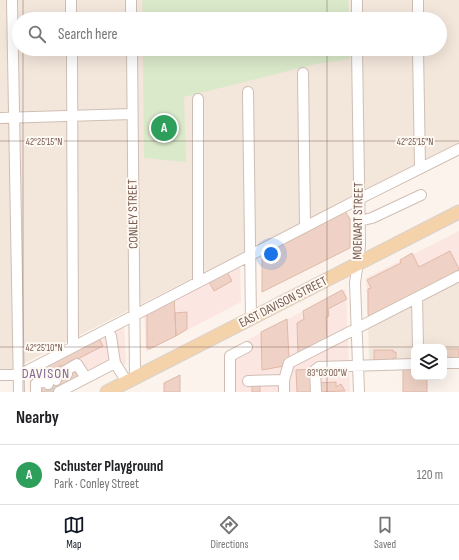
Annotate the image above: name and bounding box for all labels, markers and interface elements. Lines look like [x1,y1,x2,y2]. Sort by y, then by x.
search box [12,12,447,56]
icon: search [26,23,48,45]
text: Search here [58,25,118,44]
pin: A [151,113,177,143]
text: 42°25'15"N [26,136,62,148]
text: 42°25'15"N [397,136,433,148]
street label: CONLEY STREET [124,179,142,249]
street label: MOENART STREET [349,182,367,260]
your location [261,244,281,264]
street label: EAST DAVISON STREET [236,273,330,331]
text: 42°25'10"N [25,342,63,354]
map controls [411,344,447,380]
button: layers [411,344,447,380]
district label: DAVISON [22,365,70,382]
text: 83°03'00"W [307,367,348,379]
text: Nearby [16,408,59,428]
text: Schuster Playground [54,457,163,476]
text: A [26,467,32,483]
text: 120 m [417,467,443,483]
text: Park · Conley Street [54,476,139,492]
tab: Map [63,514,85,551]
tab: Directions [211,514,248,551]
tab: Saved [374,514,396,551]

